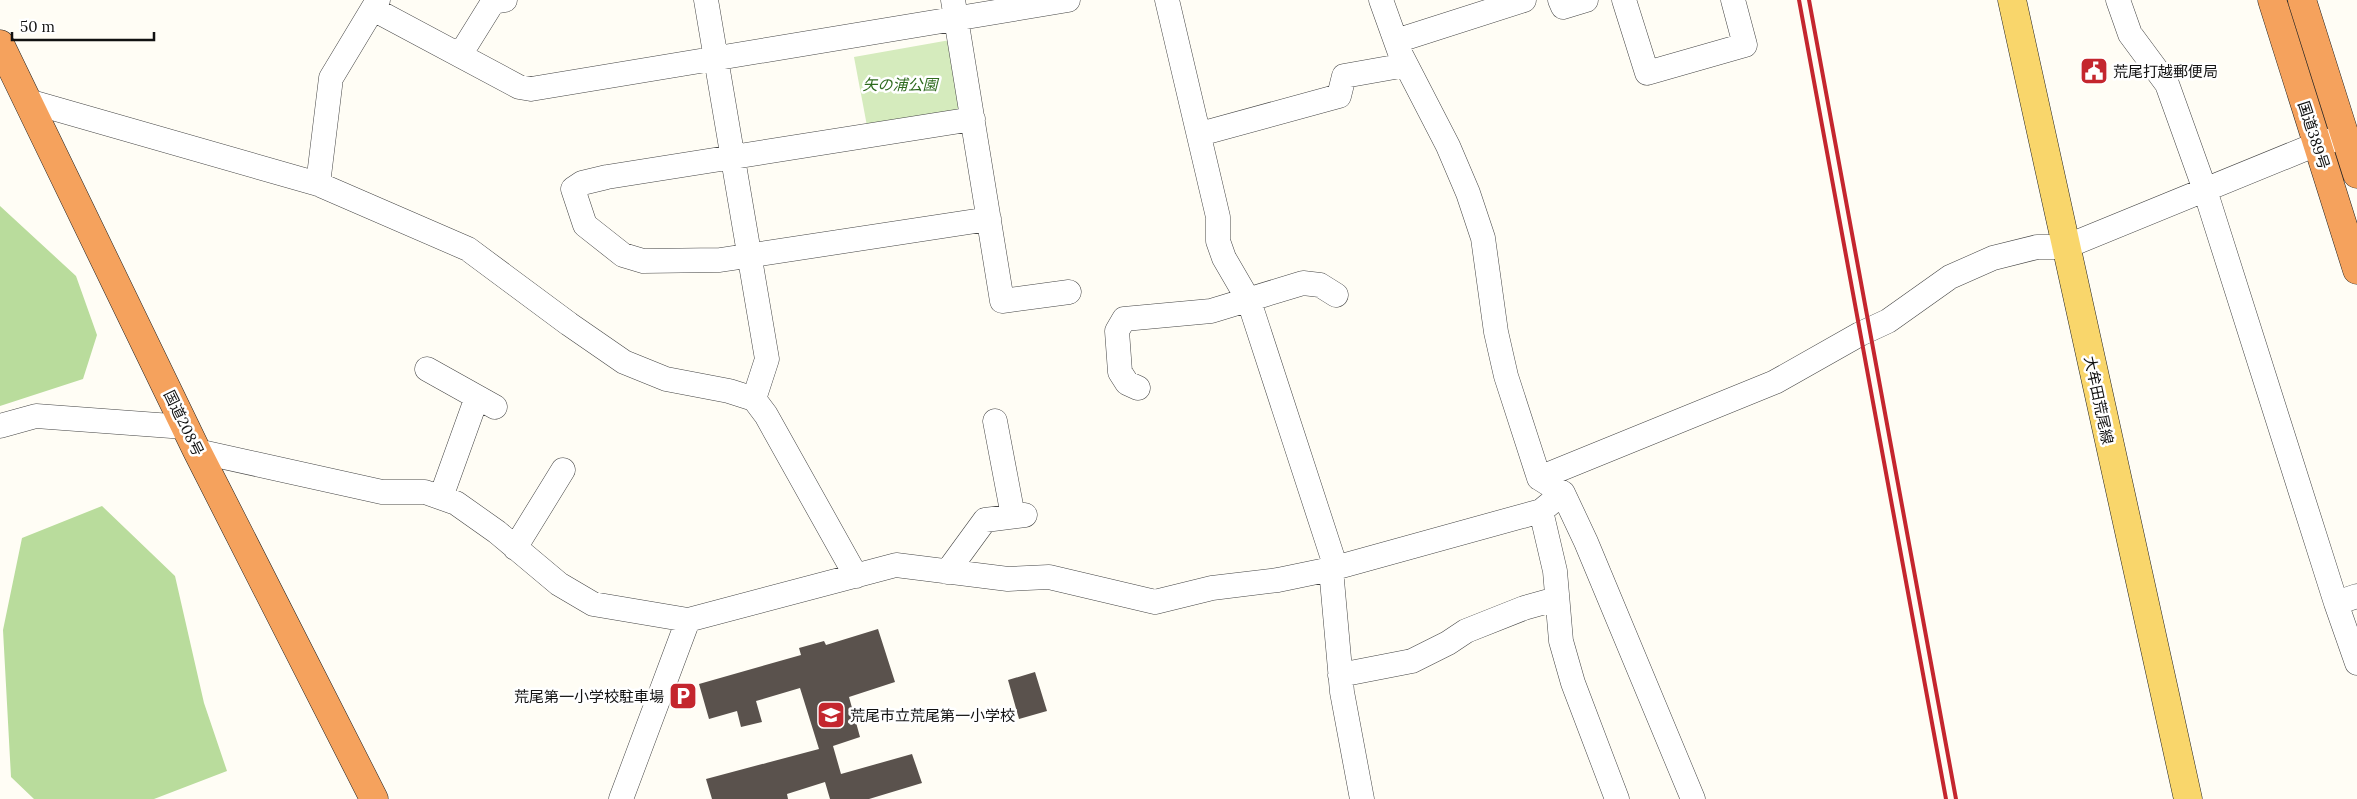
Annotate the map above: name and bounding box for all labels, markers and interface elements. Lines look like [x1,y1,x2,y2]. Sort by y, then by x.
scale bar [12,10,155,42]
text: 50 m [20,17,55,36]
public building icon: 荒尾打越郵便局 [2079,56,2109,86]
place label: 荒尾打越郵便局 [2113,62,2218,81]
park label: 矢の浦公園 [862,75,939,94]
street label: 国道389号 [2294,99,2334,171]
street label: 大牟田荒尾線 [2080,354,2118,446]
street label: 国道208号 [160,387,208,459]
parking icon: 荒尾第一小学校駐車場 [668,681,698,711]
place label: 荒尾第一小学校駐車場 [514,687,664,706]
school or university icon: 荒尾市立荒尾第一小学校 [816,700,846,730]
place label: 荒尾市立荒尾第一小学校 [850,706,1015,725]

